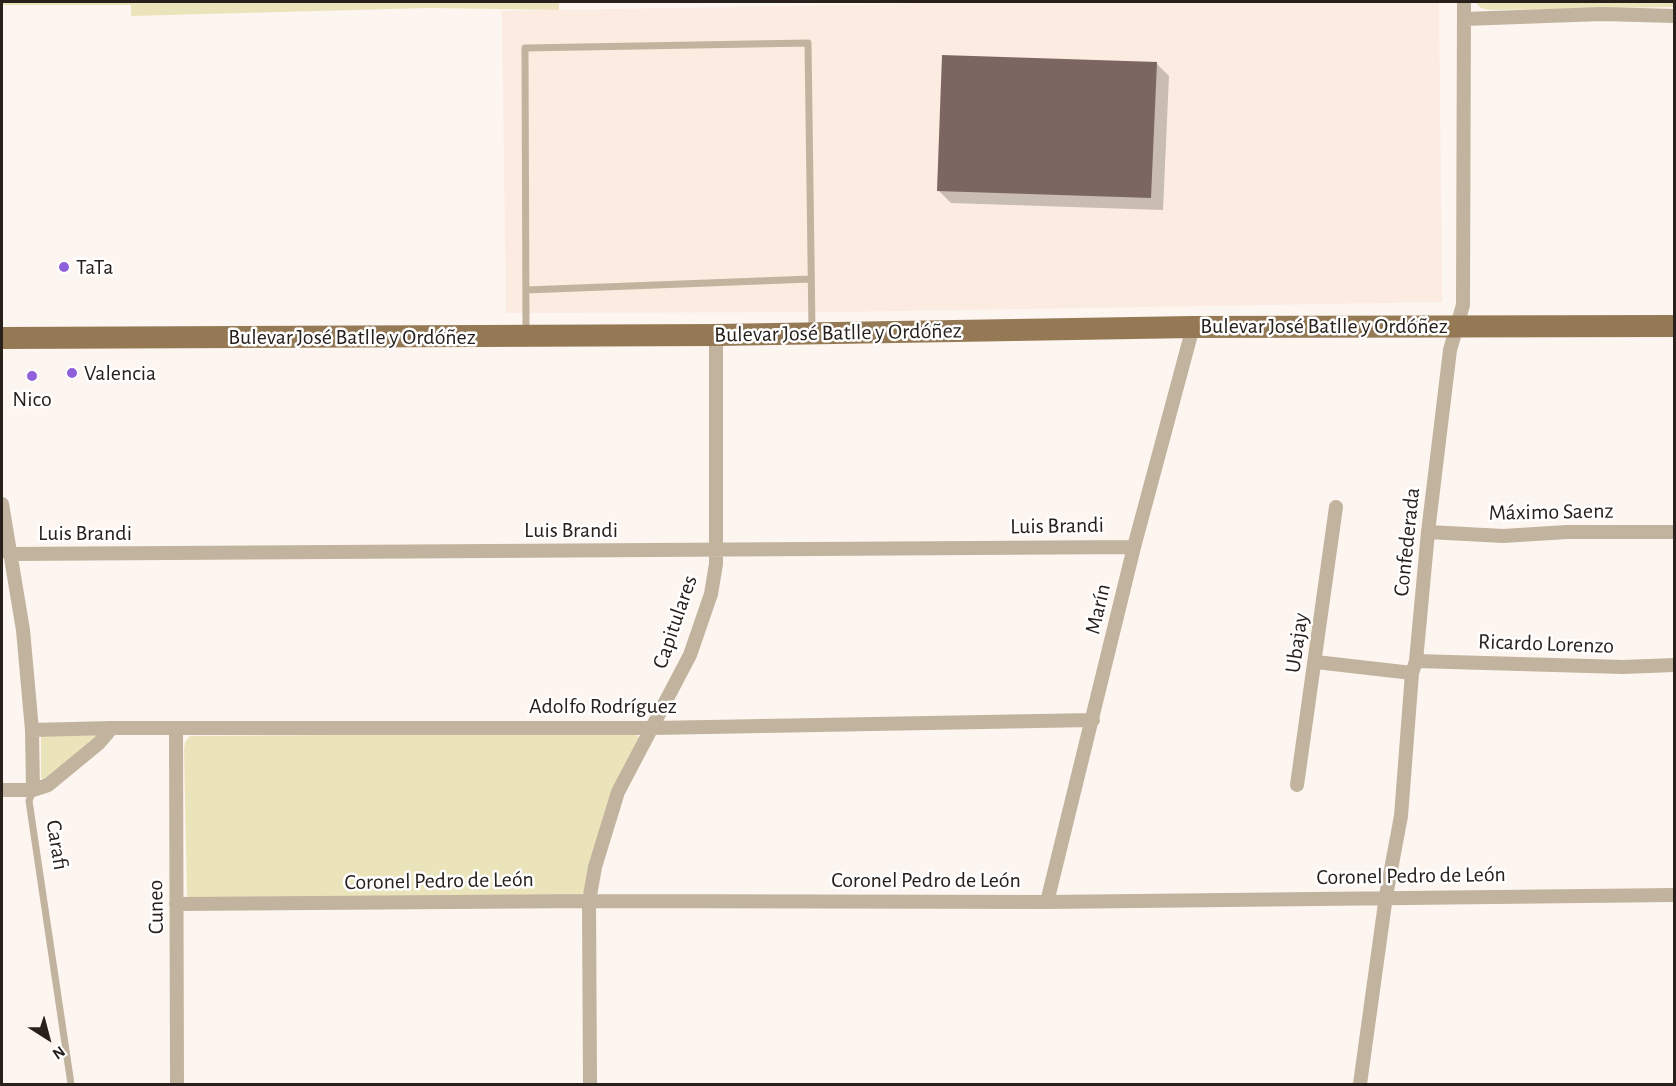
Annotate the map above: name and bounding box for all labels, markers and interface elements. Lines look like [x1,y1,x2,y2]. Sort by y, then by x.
place label: TaTa [76,254,113,280]
marker: TaTa [57,260,71,274]
street label: Bulevar José Batlle y Ordóñez [1200,313,1448,339]
street label: Bulevar José Batlle y Ordóñez [714,318,962,348]
street label: Bulevar José Batlle y Ordóñez [228,324,476,350]
place label: Valencia [84,360,156,386]
marker: Valencia [65,366,79,380]
marker: Nico [25,369,39,383]
place label: Nico [12,386,52,412]
street label: Confederada [1388,486,1426,598]
street label: Máximo Saenz [1488,498,1614,526]
street label: Luis Brandi [1010,512,1104,540]
street label: Luis Brandi [524,517,618,543]
street label: Luis Brandi [38,520,132,546]
street label: Capitulares [647,572,703,672]
street label: Marín [1079,581,1117,637]
street label: Ubajay [1280,611,1314,675]
street label: Ricardo Lorenzo [1477,628,1615,660]
street label: Adolfo Rodríguez [529,693,677,719]
street label: Carafi [40,818,74,872]
street label: Coronel Pedro de León [1316,861,1506,891]
street label: Coronel Pedro de León [344,866,534,896]
street label: Coronel Pedro de León [831,867,1021,893]
street label: Cuneo [142,880,170,934]
north arrow [18,1008,78,1068]
text: N [49,1043,68,1062]

